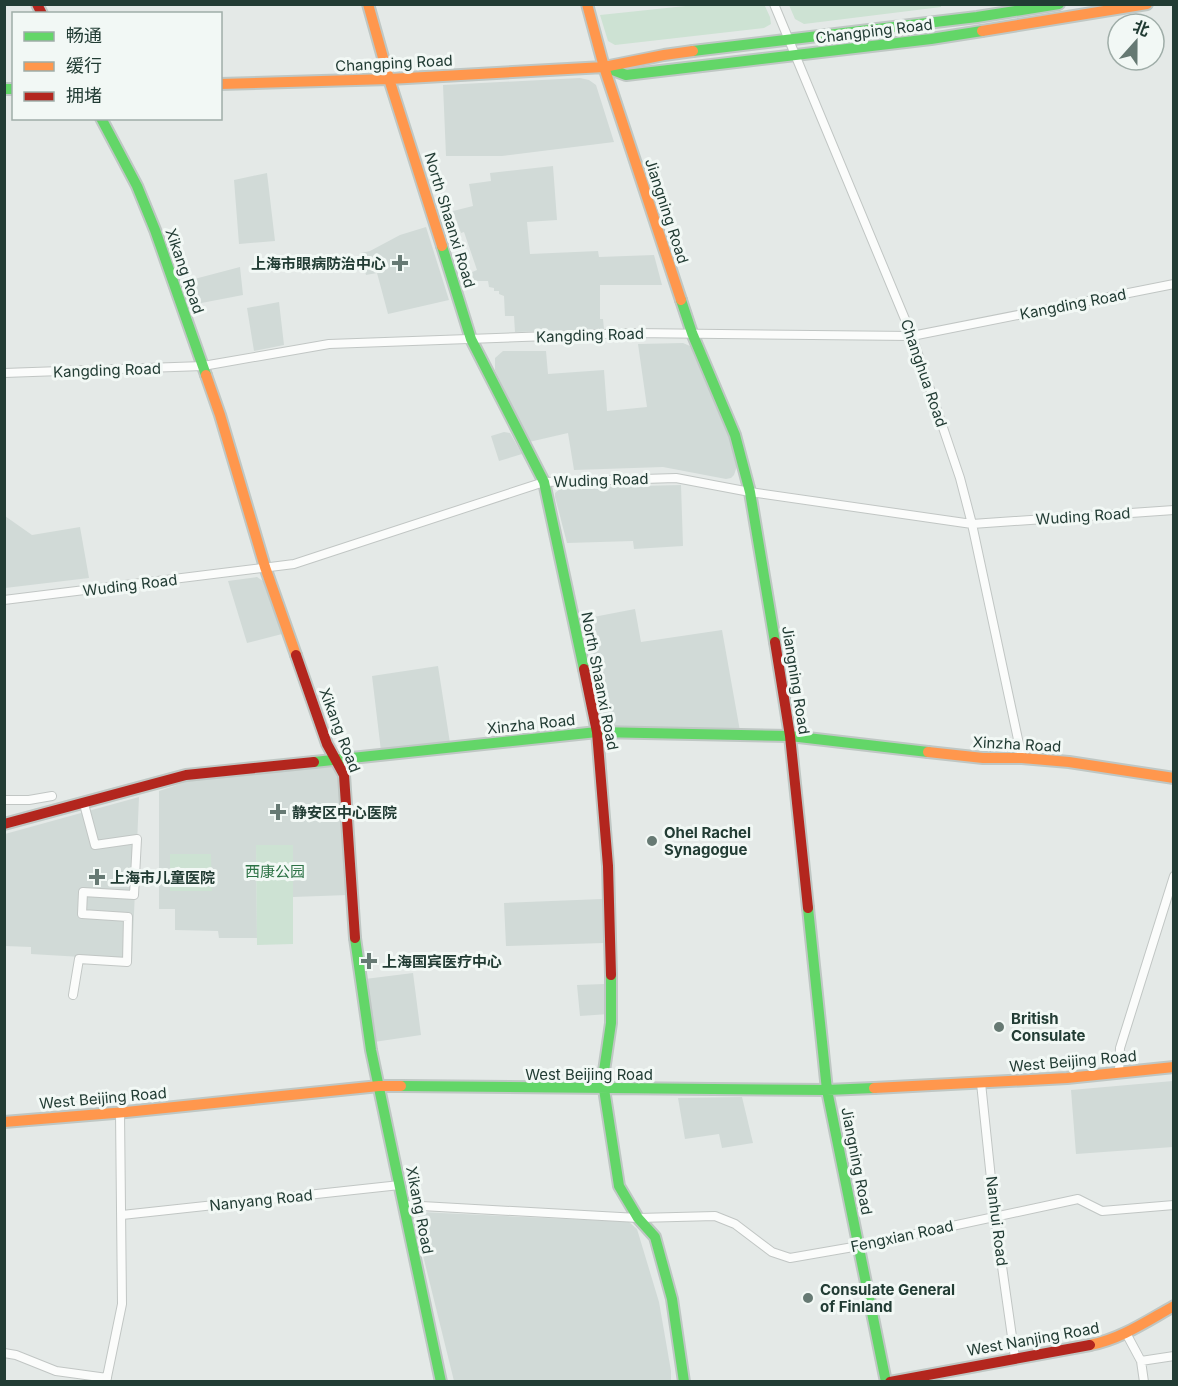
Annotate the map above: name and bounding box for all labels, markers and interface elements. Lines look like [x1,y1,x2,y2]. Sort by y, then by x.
legend [12,12,222,120]
north arrow [1106,12,1166,72]
street label: Changping Road [814,14,934,48]
text: 北 [1130,16,1152,40]
text: 畅通 [66,25,102,46]
street label: Changping Road [335,50,453,76]
text: 缓行 [66,55,102,76]
text: 拥堵 [66,85,102,106]
street label: North Shaanxi Road [420,150,480,290]
street label: Jiangning Road [641,156,693,266]
street label: Xikang Road [162,226,208,316]
place label: 上海市眼病防治中心 [251,254,386,273]
marker: 上海市眼病防治中心 [391,254,409,272]
street label: Kangding Road [1018,284,1128,324]
street label: Changhua Road [897,317,951,429]
street label: Kangding Road [536,324,644,346]
street label: Kangding Road [53,359,161,381]
street label: Wuding Road [553,469,649,491]
street label: Wuding Road [1035,503,1131,529]
street label: Wuding Road [82,570,178,600]
street label: North Shaanxi Road [577,610,623,752]
street label: Jiangning Road [778,624,814,736]
street label: Xikang Road [315,685,365,775]
street label: Xinzha Road [486,710,576,738]
street label: Xinzha Road [972,732,1062,756]
marker: 静安区中心医院 [269,803,287,821]
place label: 静安区中心医院 [292,803,397,822]
place label: Ohel Rachel Synagogue [664,823,751,859]
marker: Ohel Rachel Synagogue [645,834,659,848]
park label: 西康公园 [245,862,305,881]
marker: 上海市儿童医院 [88,868,106,886]
place label: 上海市儿童医院 [110,868,215,887]
marker: 上海国宾医疗中心 [360,952,378,970]
place label: 上海国宾医疗中心 [382,952,502,971]
place label: British Consulate [1011,1009,1085,1045]
marker: British Consulate [992,1020,1006,1034]
street label: West Beijing Road [1009,1046,1137,1076]
street label: West Beijing Road [525,1065,653,1084]
street label: West Beijing Road [39,1083,167,1113]
street label: Jiangning Road [837,1105,877,1217]
street label: Xikang Road [402,1165,438,1255]
street label: Nanhui Road [982,1175,1012,1267]
street label: Nanyang Road [208,1185,314,1215]
street label: Fengxian Road [849,1216,955,1256]
place label: Consulate General of Finland [820,1280,955,1316]
marker: Consulate General of Finland [801,1291,815,1305]
street label: West Nanjing Road [965,1318,1101,1360]

